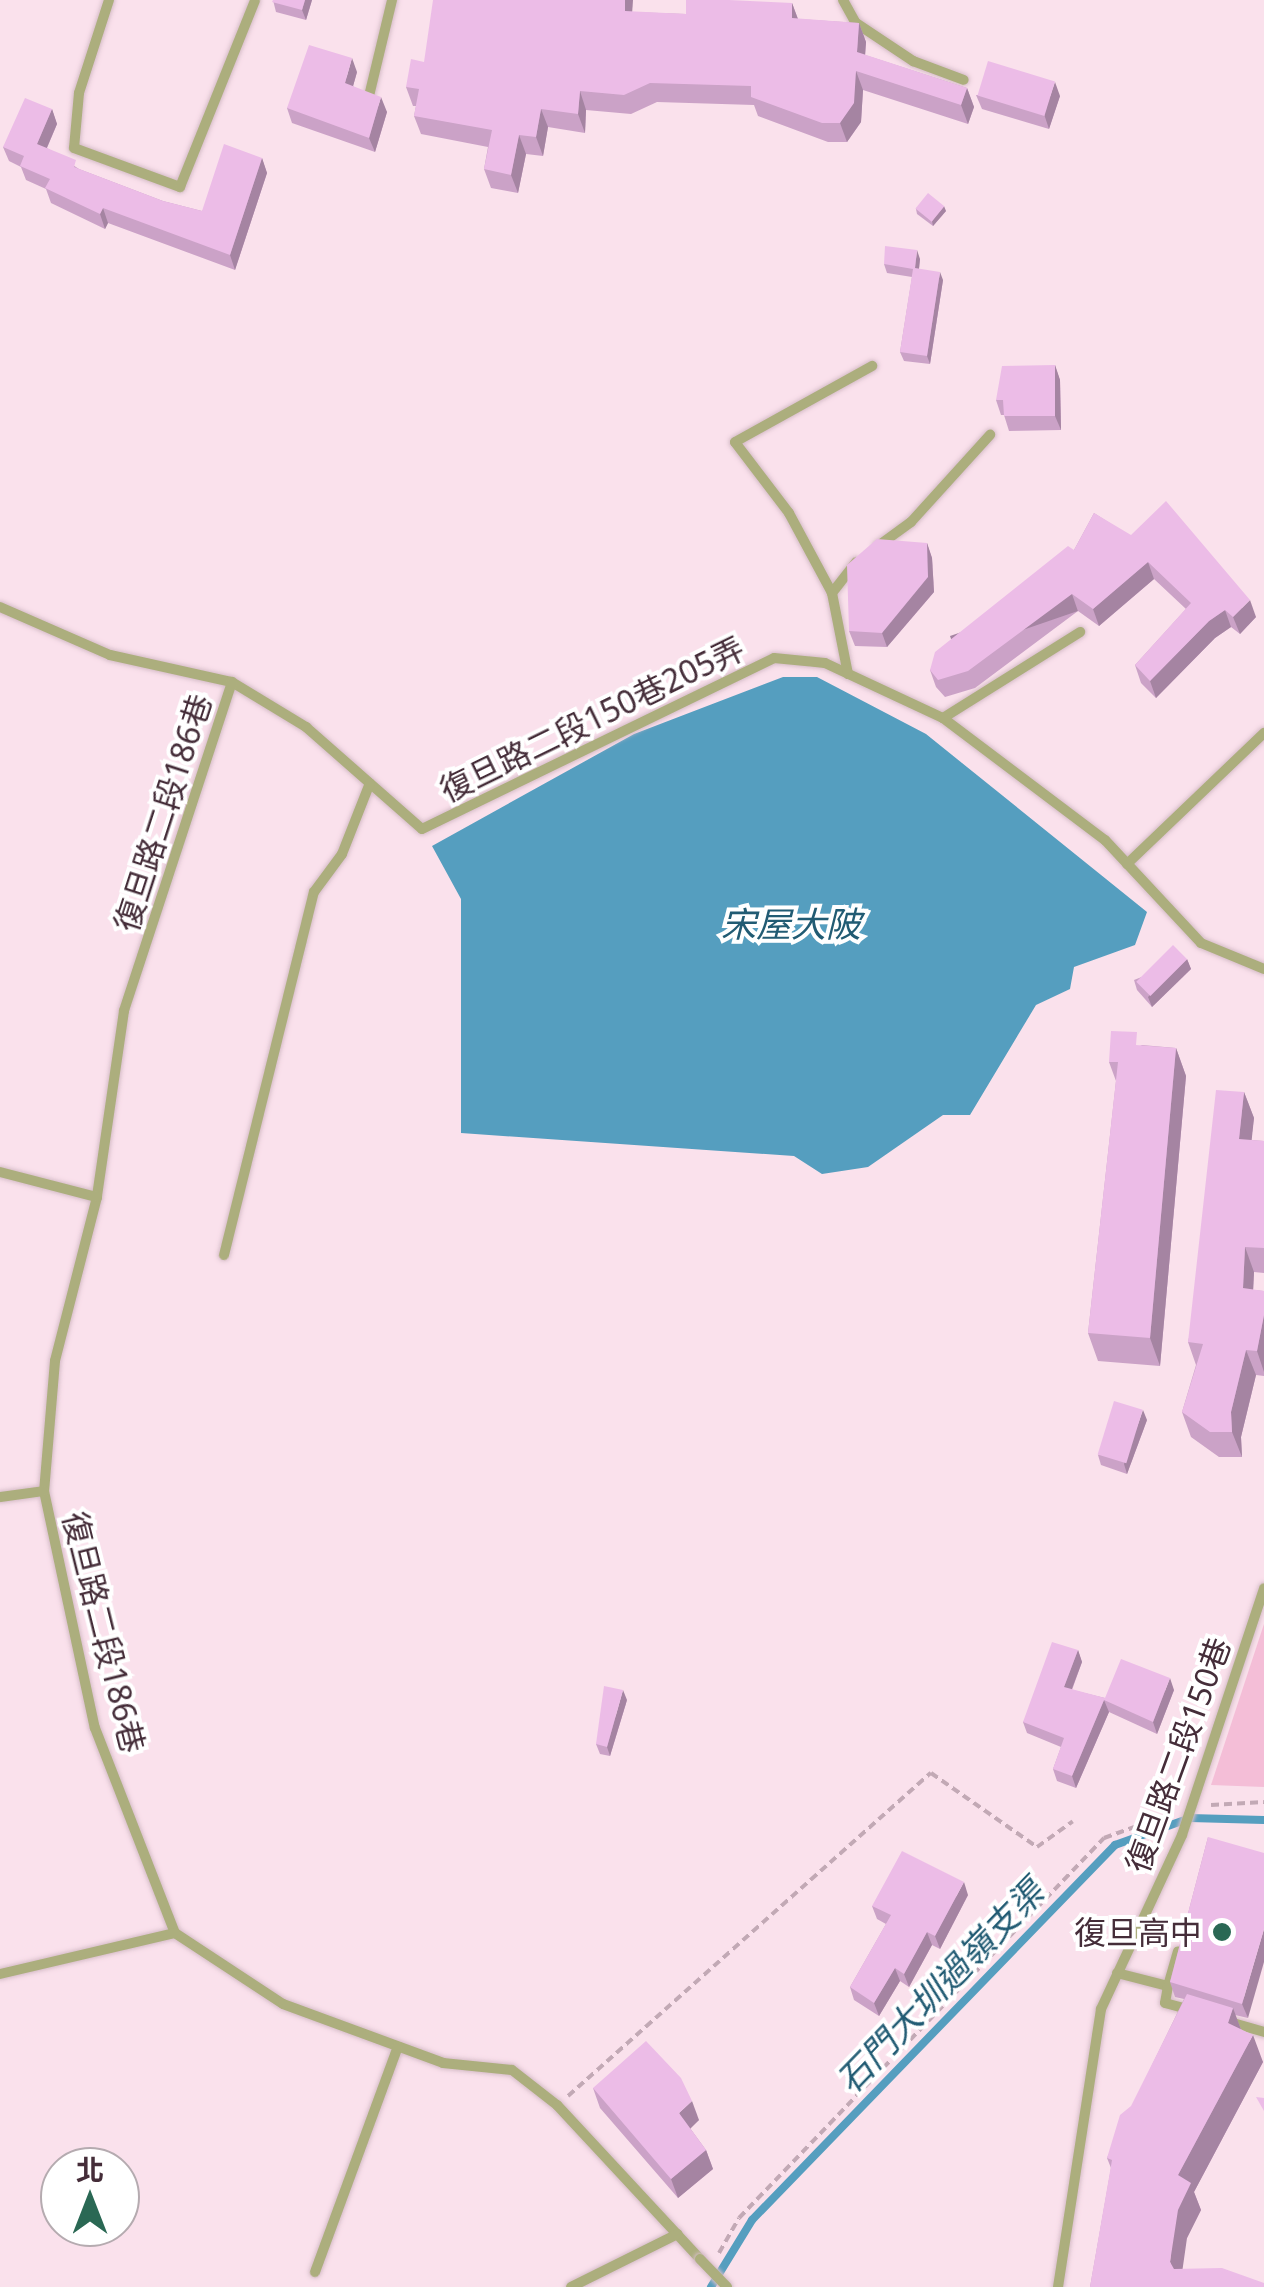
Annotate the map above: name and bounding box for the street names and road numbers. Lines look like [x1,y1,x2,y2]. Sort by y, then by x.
street label: 復旦路二段150巷205弄 [434,629,750,809]
street label: 復旦路二段186巷 [107,690,219,936]
street label: 復旦路二段186巷 [56,1508,152,1756]
street label: 復旦路二段150巷 [1118,1632,1238,1878]

